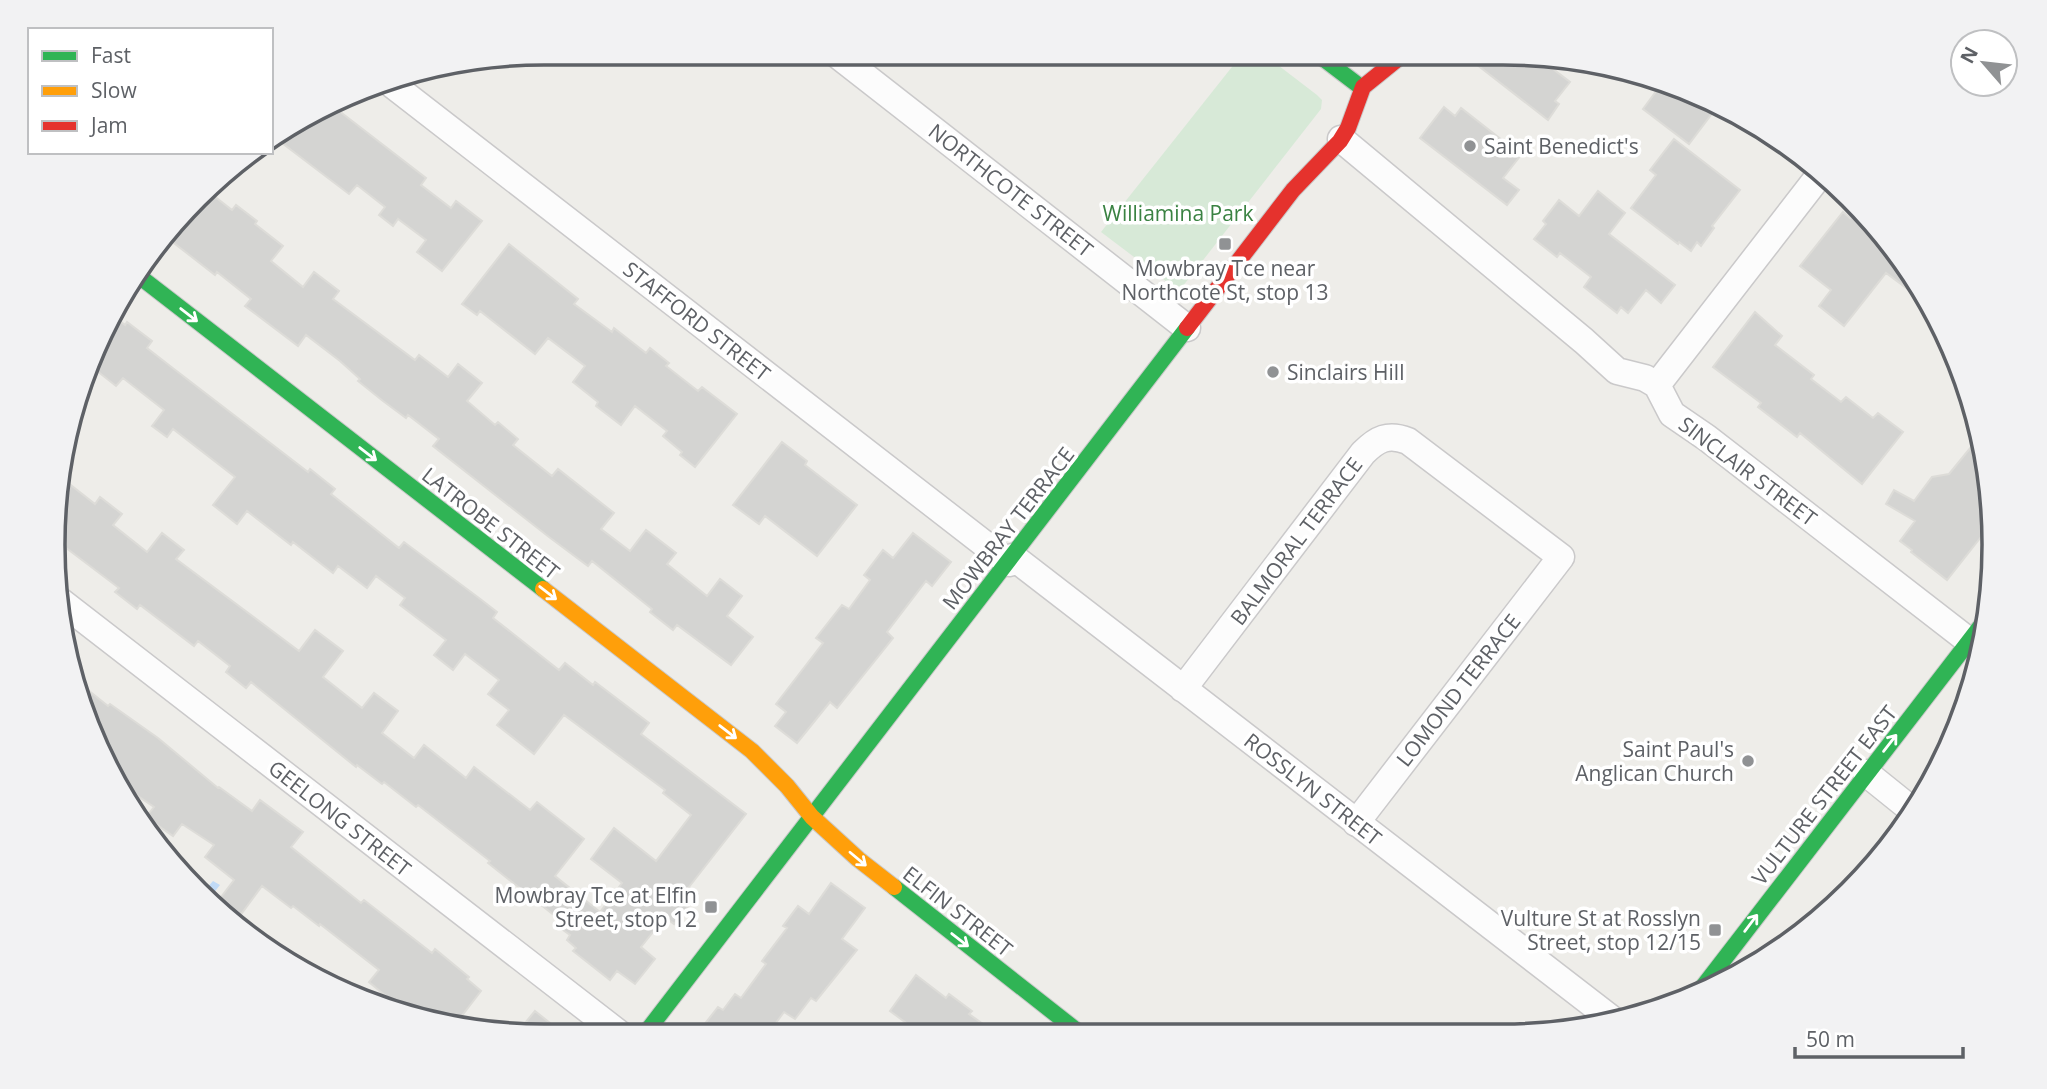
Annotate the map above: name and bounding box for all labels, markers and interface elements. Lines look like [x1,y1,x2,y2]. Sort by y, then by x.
legend [28,28,273,154]
north arrow [1949,28,2019,98]
text: Fast [91,41,131,69]
text: N [1954,42,1984,68]
text: Slow [91,76,137,104]
text: Jam [89,111,128,139]
street label: NORTHCOTE STREET [923,117,1099,263]
place label: Saint Benedict's [1484,132,1639,160]
marker: Saint Benedict's [1462,138,1478,154]
park label: Williamina Park [1103,199,1253,227]
marker: Mowbray Tce near Northcote St, stop 13 [1217,236,1233,252]
place label: Mowbray Tce near Northcote St, stop 13 [1121,254,1329,306]
street label: STAFFORD STREET [618,255,776,387]
one-way arrow [179,307,197,322]
place label: Sinclairs Hill [1287,358,1404,386]
marker: Sinclairs Hill [1265,364,1281,380]
street label: SINCLAIR STREET [1673,410,1823,532]
street label: MOWBRAY TERRACE [936,441,1080,615]
one-way arrow [359,446,377,461]
street label: BALMORAL TERRACE [1224,452,1368,630]
street label: LATROBE STREET [417,461,566,586]
one-way arrow [539,586,557,601]
street label: LOMOND TERRACE [1390,608,1526,772]
street label: VULTURE STREET EAST [1745,699,1903,890]
one-way arrow [718,724,736,739]
street label: ROSSLYN STREET [1238,726,1388,852]
one-way arrow [1882,734,1897,753]
place label: Saint Paul's Anglican Church [1575,735,1734,787]
marker: Saint Paul's Anglican Church [1740,753,1756,769]
street label: GEELONG STREET [263,754,417,883]
one-way arrow [848,851,866,867]
street label: ELFIN STREET [898,859,1019,963]
place label: Mowbray Tce at Elfin Street, stop 12 [494,881,697,933]
marker: Mowbray Tce at Elfin Street, stop 12 [703,899,719,915]
place label: Vulture St at Rosslyn Street, stop 12/15 [1501,904,1701,956]
one-way arrow [1743,914,1758,933]
marker: Vulture St at Rosslyn Street, stop 12/15 [1707,922,1723,938]
one-way arrow [951,932,969,947]
scale bar [1795,1016,1963,1060]
text: 50 m [1806,1025,1855,1053]

